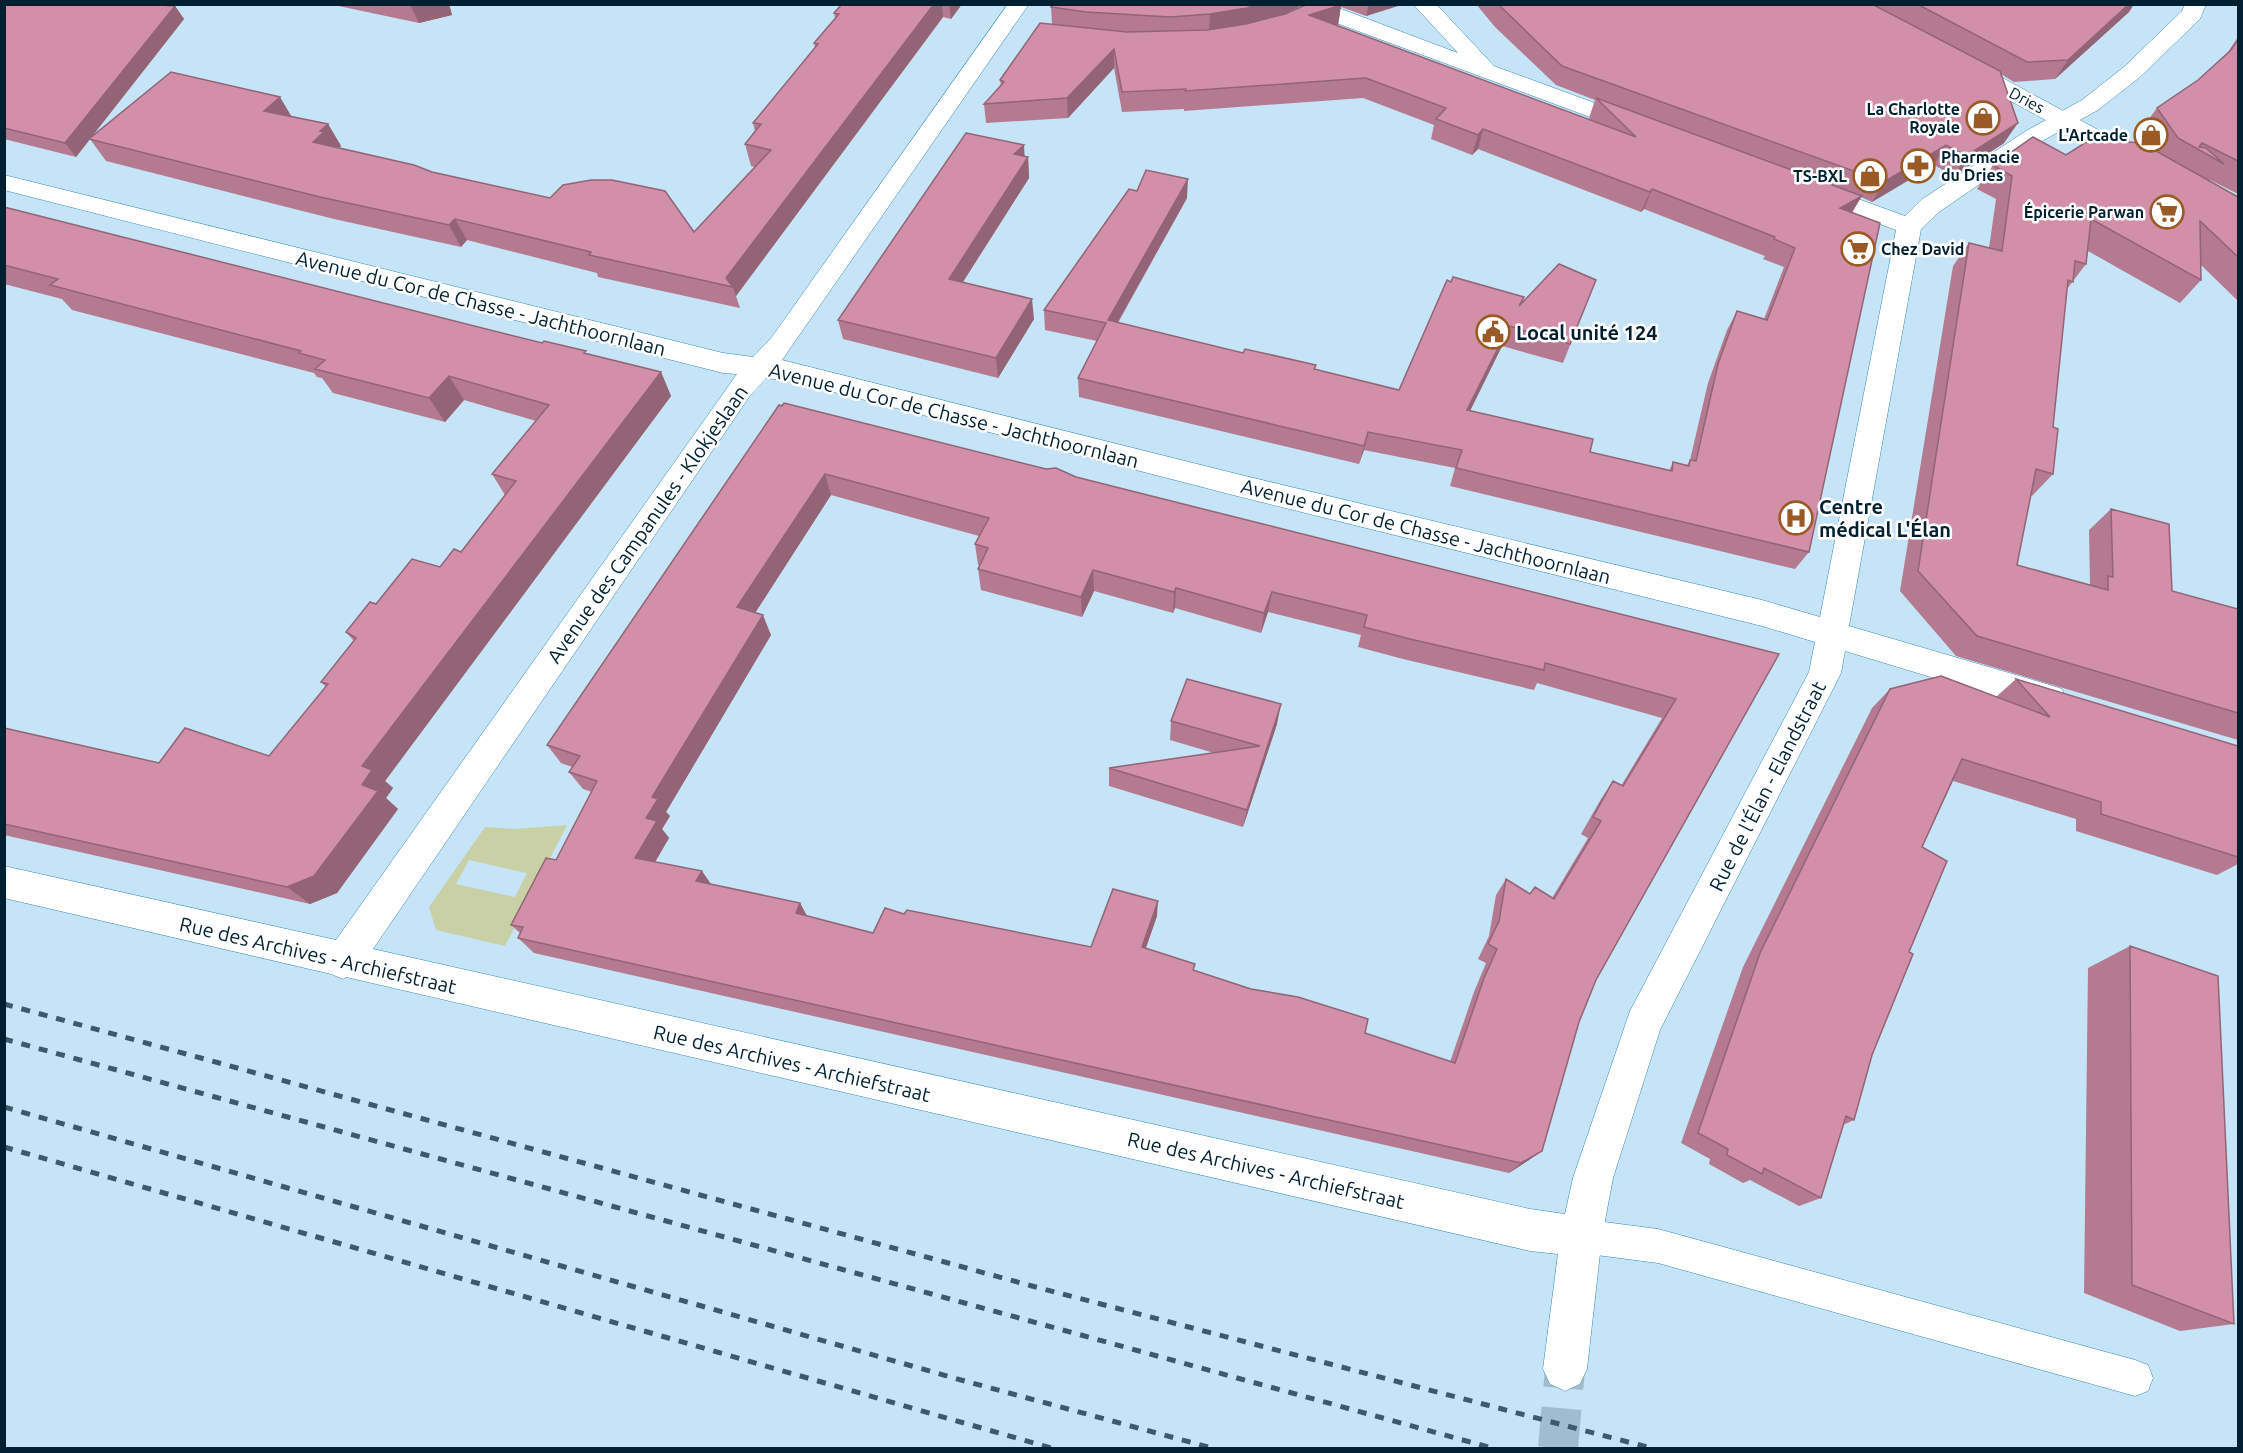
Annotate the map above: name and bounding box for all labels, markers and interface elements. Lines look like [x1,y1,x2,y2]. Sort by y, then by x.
street label: Dries [2006,83,2048,117]
place label: La Charlotte Royale [1866,100,1960,136]
shop icon: La Charlotte Royale [1965,100,2001,136]
shop icon: L'Artcade [2133,117,2169,153]
place label: L'Artcade [2058,126,2128,144]
pharmacy icon: Pharmacie du Dries [1900,148,1936,184]
place label: Pharmacie du Dries [1941,148,2020,184]
shop icon: TS-BXL [1852,158,1888,194]
place label: TS-BXL [1793,167,1847,185]
supermarket icon: Épicerie Parwan [2149,194,2185,230]
place label: Épicerie Parwan [2024,201,2144,221]
supermarket icon: Chez David [1840,231,1876,267]
place label: Chez David [1881,240,1964,258]
street label: Avenue du Cor de Chasse - Jachthoornlaan [294,246,668,360]
public building icon: Local unité 124 [1475,314,1511,350]
place label: Local unité 124 [1516,321,1658,344]
street label: Avenue du Cor de Chasse - Jachthoornlaan [767,358,1141,472]
street label: Avenue des Campanules - Klokjeslaan [542,381,752,667]
street label: Avenue du Cor de Chasse - Jachthoornlaan [1239,474,1613,588]
place label: Centre médical L'Élan [1819,495,1951,541]
hospital icon: Centre médical L'Élan [1778,500,1814,536]
street label: Rue de l'Élan - Elandstraat [1704,677,1830,895]
street label: Rue des Archives - Archiefstraat [177,912,459,998]
street label: Rue des Archives - Archiefstraat [651,1020,933,1106]
street label: Rue des Archives - Archiefstraat [1125,1127,1407,1213]

